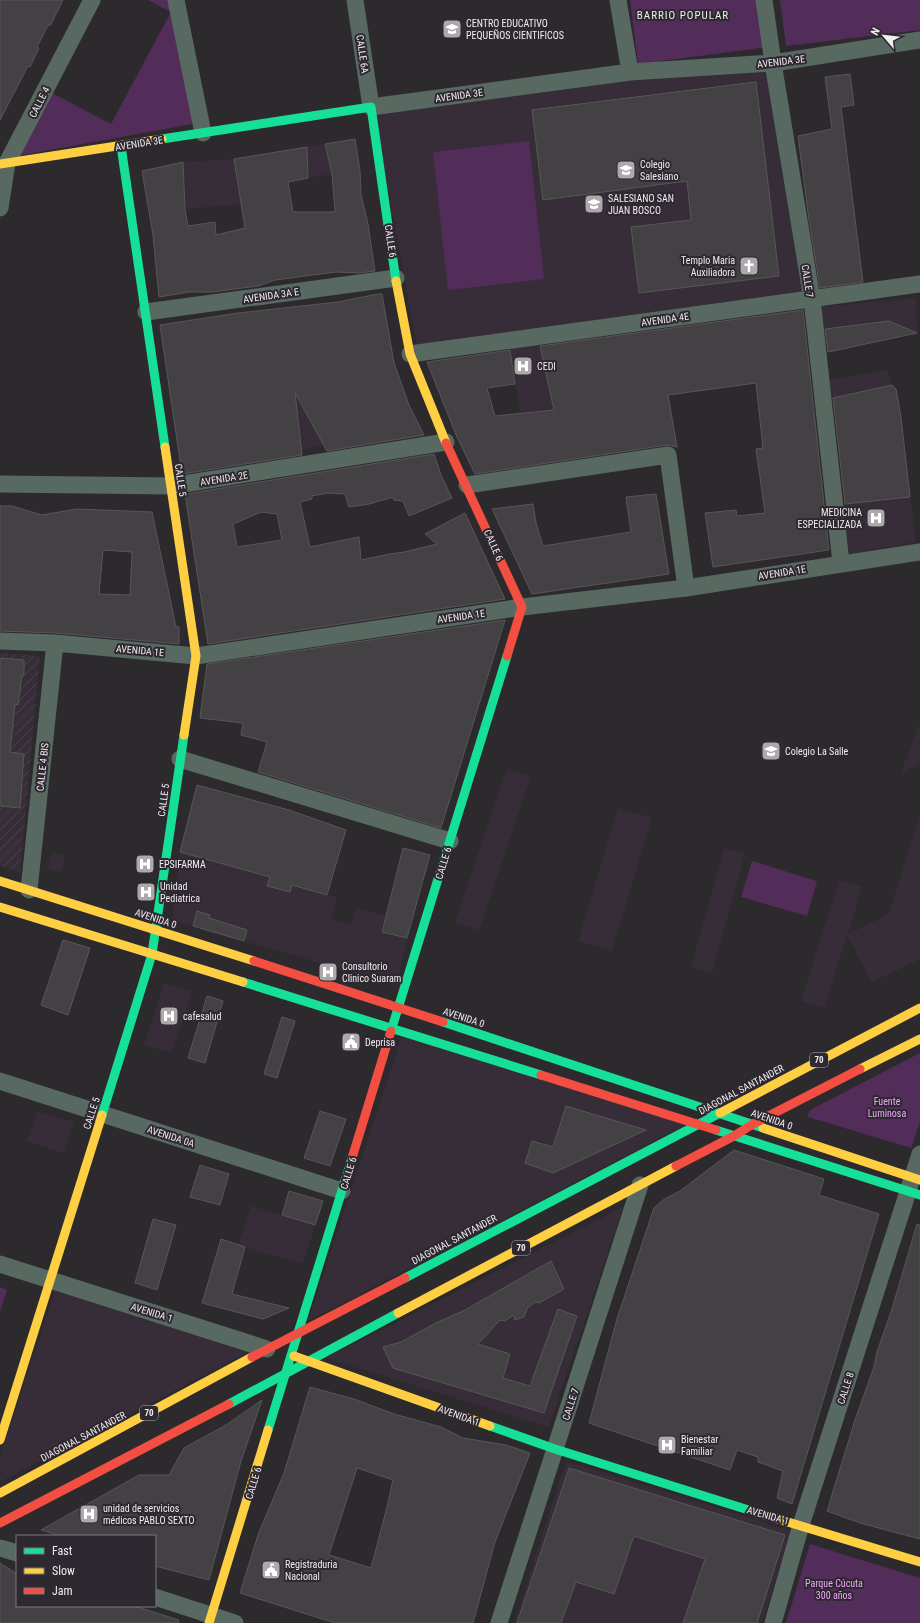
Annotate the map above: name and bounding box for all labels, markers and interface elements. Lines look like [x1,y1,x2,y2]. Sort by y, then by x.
district label: BARRIO POPULAR [637,9,729,22]
north arrow [864,16,904,56]
school or university icon: CENTRO EDUCATIVO PEQUEÑOS CIENTIFICOS [441,18,463,40]
place label: CENTRO EDUCATIVO PEQUEÑOS CIENTIFICOS [466,18,564,41]
text: N [868,25,883,38]
street label: CALLE 6A [354,34,371,74]
street label: AVENIDA 3E [756,53,806,70]
street label: CALLE 4 [27,85,52,119]
street label: AVENIDA 3E [434,87,484,104]
street label: AVENIDA 3E [114,134,164,153]
school or university icon: Colegio Salesiano [615,159,637,181]
place label: Colegio Salesiano [640,159,678,182]
school or university icon: SALESIANO SAN JUAN BOSCO [583,193,605,215]
place label: SALESIANO SAN JUAN BOSCO [608,193,674,216]
street label: CALLE 6 [383,224,398,258]
place label: Templo Maria Auxiliadora [681,255,735,278]
church icon: Templo Maria Auxiliadora [738,255,760,277]
street label: CALLE 7 [799,264,816,298]
street label: AVENIDA 3A E [242,286,300,305]
street label: AVENIDA 4E [640,311,690,328]
hospital icon: CEDI [512,355,534,377]
place label: CEDI [537,361,556,372]
street label: CALLE 5 [173,463,188,497]
street label: AVENIDA 2E [199,469,249,488]
place label: MEDICINA ESPECIALIZADA [798,507,862,530]
hospital icon: MEDICINA ESPECIALIZADA [865,507,887,529]
street label: CALLE 6 [482,528,505,563]
street label: AVENIDA 1E [757,563,807,582]
street label: AVENIDA 1E [436,608,486,625]
street label: AVENIDA 1E [115,643,164,658]
school or university icon: Colegio La Salle [760,740,782,762]
street label: CALLE 4 BIS [34,742,51,792]
place label: Colegio La Salle [785,746,849,757]
street label: CALLE 5 [156,783,171,817]
street label: CALLE 6 [433,846,454,881]
hospital icon: EPSIFARMA [134,853,156,875]
place label: EPSIFARMA [159,859,206,870]
hospital icon: Unidad Pediatrica [135,881,157,903]
place label: Unidad Pediatrica [160,881,200,904]
street label: AVENIDA 0 [134,907,178,930]
hospital icon: Consultorio Clinico Suaram [317,961,339,983]
place label: Consultorio Clinico Suaram [342,961,401,984]
hospital icon: cafesalud [158,1005,180,1027]
street label: AVENIDA 0 [442,1006,486,1029]
place label: cafesalud [183,1011,222,1022]
public building icon: Deprisa [340,1031,362,1053]
place label: Deprisa [365,1037,395,1048]
road number: 70 [810,1053,828,1067]
street label: DIAGONAL SANTANDER [697,1062,786,1117]
street label: CALLE 5 [81,1096,102,1131]
park label: Fuente Luminosa [868,1096,906,1119]
street label: AVENIDA 0 [750,1107,794,1132]
street label: AVENIDA 0A [146,1124,196,1149]
street label: CALLE 6 [338,1156,359,1191]
street label: DIAGONAL SANTANDER [410,1212,499,1267]
road number: 70 [512,1241,530,1255]
street label: AVENIDA 1 [130,1301,174,1324]
street label: CALLE 8 [835,1371,856,1406]
street label: CALLE 7 [560,1387,581,1422]
street label: AVENIDA 1 [437,1403,481,1428]
road number: 70 [140,1406,158,1420]
street label: DIAGONAL SANTANDER [39,1409,128,1464]
hospital icon: Bienestar Familiar [656,1434,678,1456]
place label: Bienestar Familiar [681,1434,718,1457]
street label: CALLE 6 [243,1466,264,1501]
hospital icon: unidad de servicios médicos PABLO SEXTO [78,1503,100,1525]
place label: unidad de servicios médicos PABLO SEXTO [103,1503,195,1526]
street label: AVENIDA 1 [746,1504,790,1527]
legend [16,1535,156,1607]
text: Fast [52,1544,73,1558]
public building icon: Registraduria Nacional [260,1559,282,1581]
place label: Registraduria Nacional [285,1559,338,1582]
text: Slow [52,1564,75,1578]
park label: Parque Cúcuta 300 años [805,1578,863,1601]
text: Jam [52,1584,73,1598]

